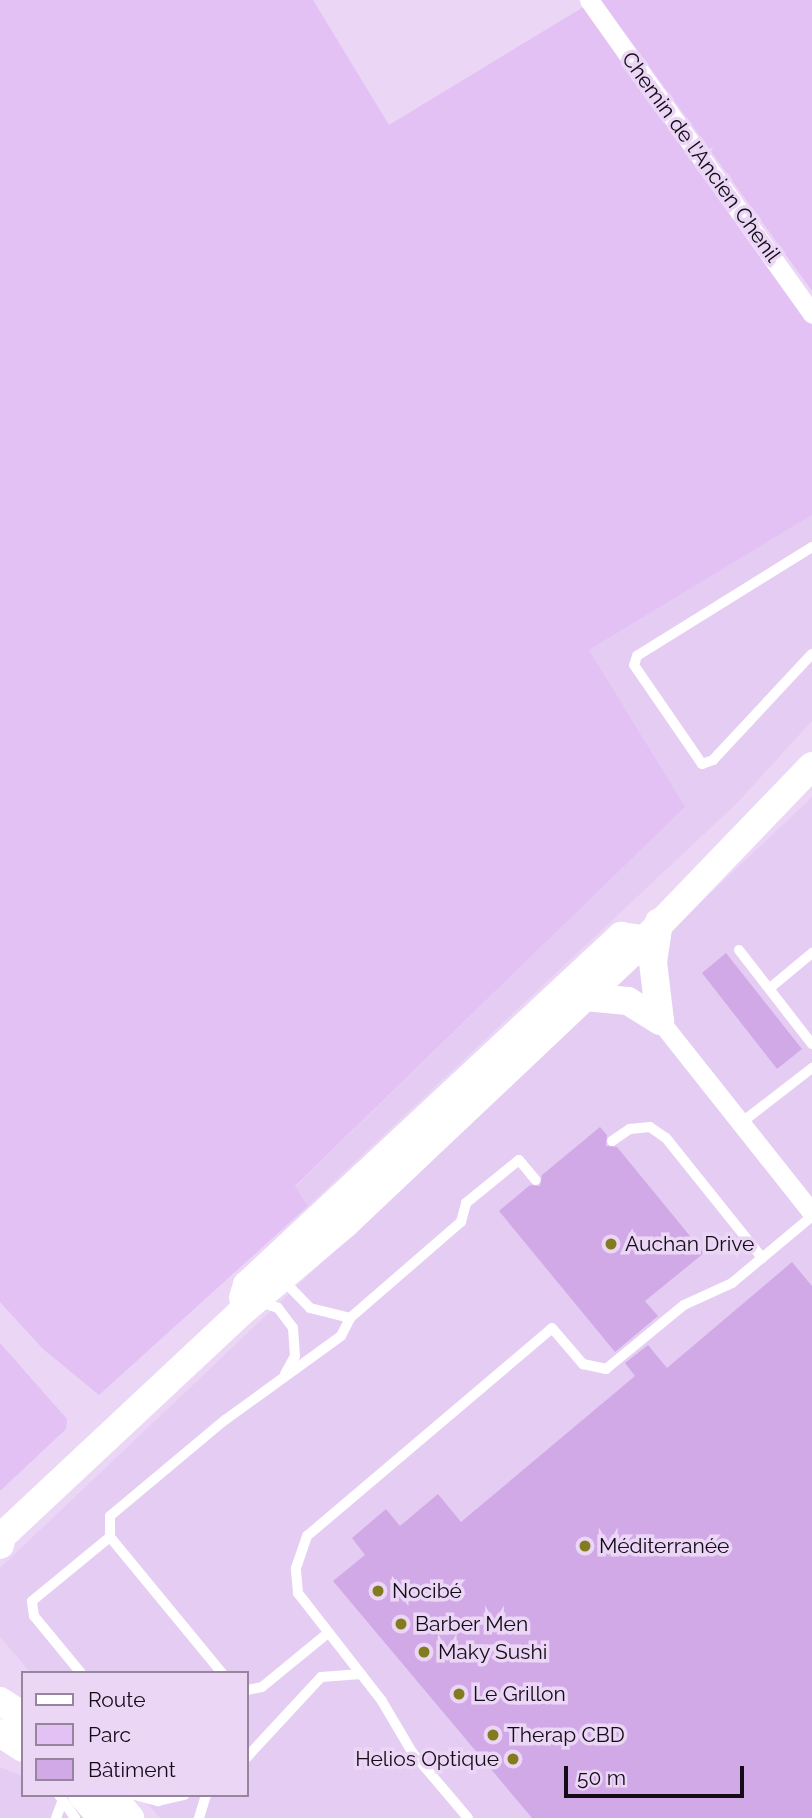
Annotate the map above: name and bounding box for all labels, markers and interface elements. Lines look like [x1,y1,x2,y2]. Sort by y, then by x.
street label: Chemin de l'Ancien Chenil [616,47,786,267]
place label: Auchan Drive [625,1231,754,1257]
marker: Auchan Drive [603,1236,619,1252]
place label: Méditerranée [599,1533,729,1559]
marker: Méditerranée [577,1538,593,1554]
place label: Nocibé [392,1578,462,1604]
marker: Nocibé [370,1583,386,1599]
place label: Barber Men [415,1611,529,1637]
marker: Barber Men [393,1616,409,1632]
place label: Maky Sushi [438,1639,548,1665]
marker: Maky Sushi [416,1644,432,1660]
legend [21,1671,248,1797]
place label: Le Grillon [473,1681,566,1707]
marker: Le Grillon [451,1686,467,1702]
text: Route [88,1687,146,1712]
text: Parc [88,1722,131,1747]
place label: Therap CBD [507,1722,625,1748]
marker: Therap CBD [485,1727,501,1743]
place label: Helios Optique [355,1746,499,1772]
marker: Helios Optique [505,1751,521,1767]
scale bar [567,1752,747,1796]
text: Bâtiment [88,1757,176,1782]
text: 50 m [577,1765,626,1790]

